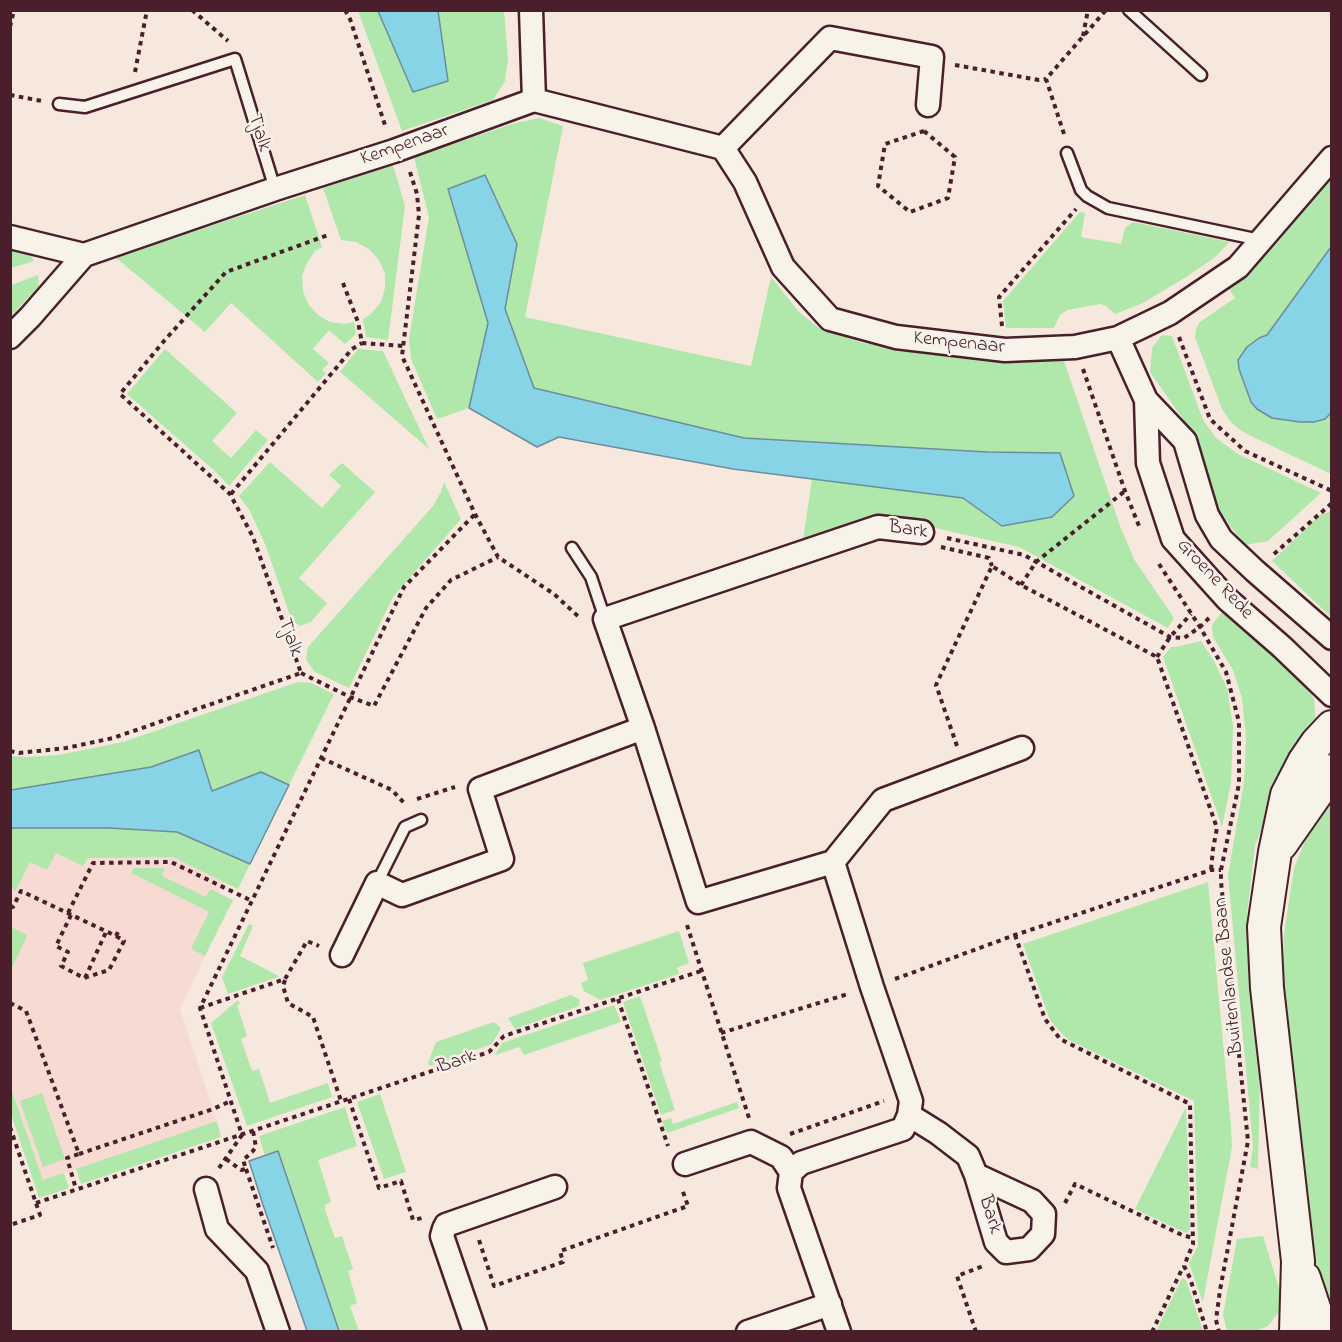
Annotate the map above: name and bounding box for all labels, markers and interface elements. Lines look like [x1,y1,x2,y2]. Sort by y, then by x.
street label: Tjalk [241,111,275,155]
street label: Kempenaar [358,120,452,172]
street label: Kempenaar [912,327,1006,361]
street label: Bark [887,516,929,546]
street label: Groene Rede [1170,534,1258,626]
street label: Tjalk [271,616,307,660]
street label: Buitenlandse Baan [1210,896,1250,1056]
street label: Bark [435,1045,479,1081]
street label: Bark [972,1193,1006,1237]

